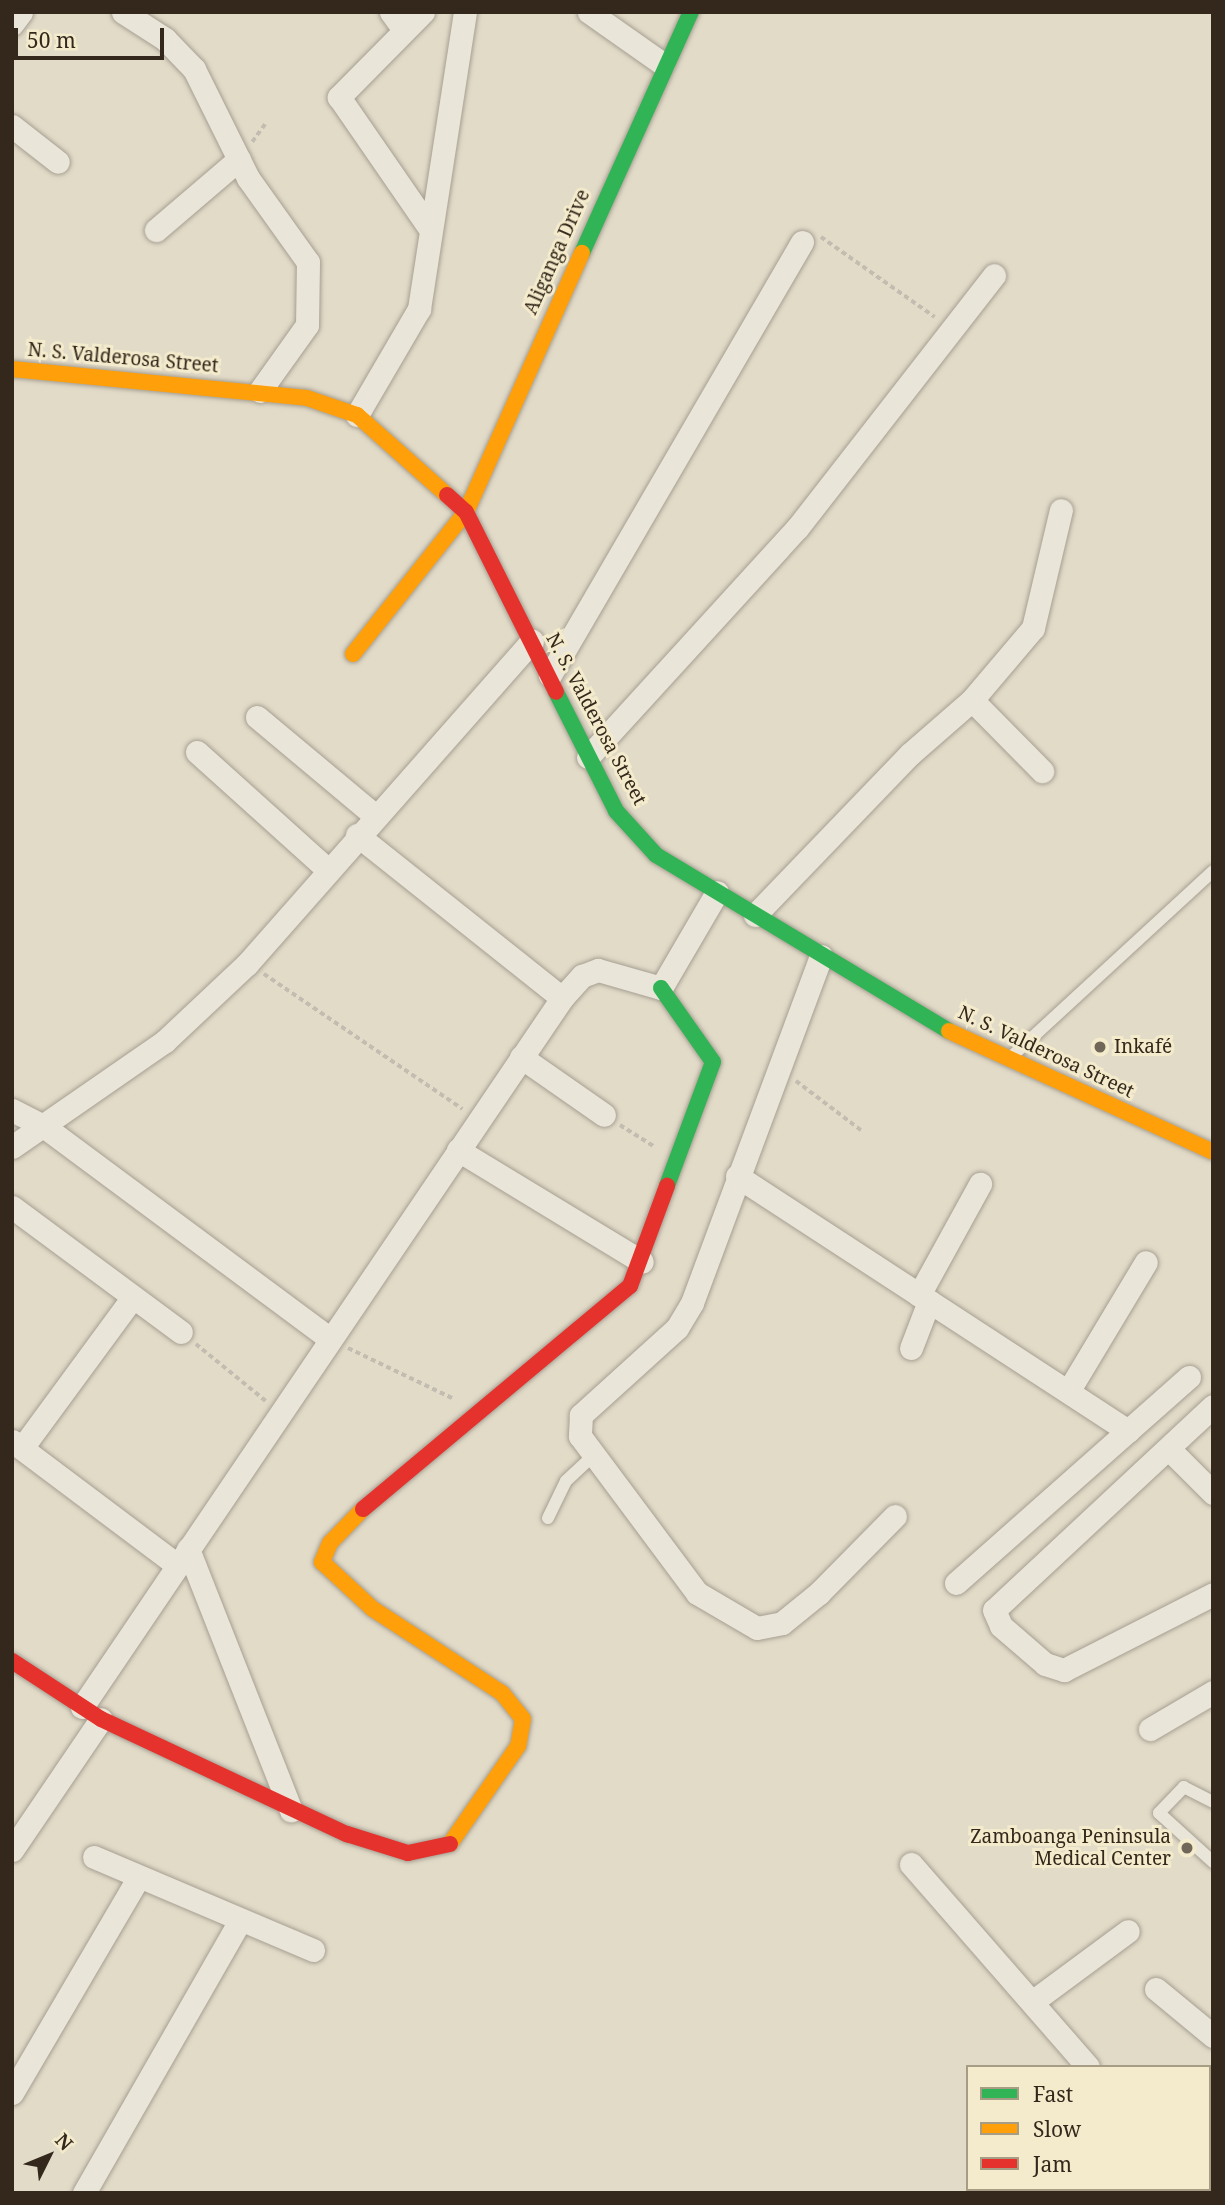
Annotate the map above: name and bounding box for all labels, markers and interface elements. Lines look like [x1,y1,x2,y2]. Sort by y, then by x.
scale bar [18,14,168,58]
text: 50 m [27,26,76,54]
street label: Aliganga Drive [519,186,595,318]
street label: N. S. Valderosa Street [27,338,219,378]
street label: N. S. Valderosa Street [541,629,651,809]
street label: N. S. Valderosa Street [954,1001,1138,1103]
place label: Inkafé [1114,1036,1172,1058]
marker: Inkafé [1092,1039,1108,1055]
place label: Zamboanga Peninsula Medical Center [970,1826,1171,1870]
marker: Zamboanga Peninsula Medical Center [1177,1838,1197,1858]
legend [966,2065,1211,2191]
text: Fast [1033,2080,1073,2108]
text: Slow [1033,2115,1081,2143]
north arrow [14,2121,84,2191]
text: N [50,2127,79,2156]
text: Jam [1033,2150,1072,2178]

